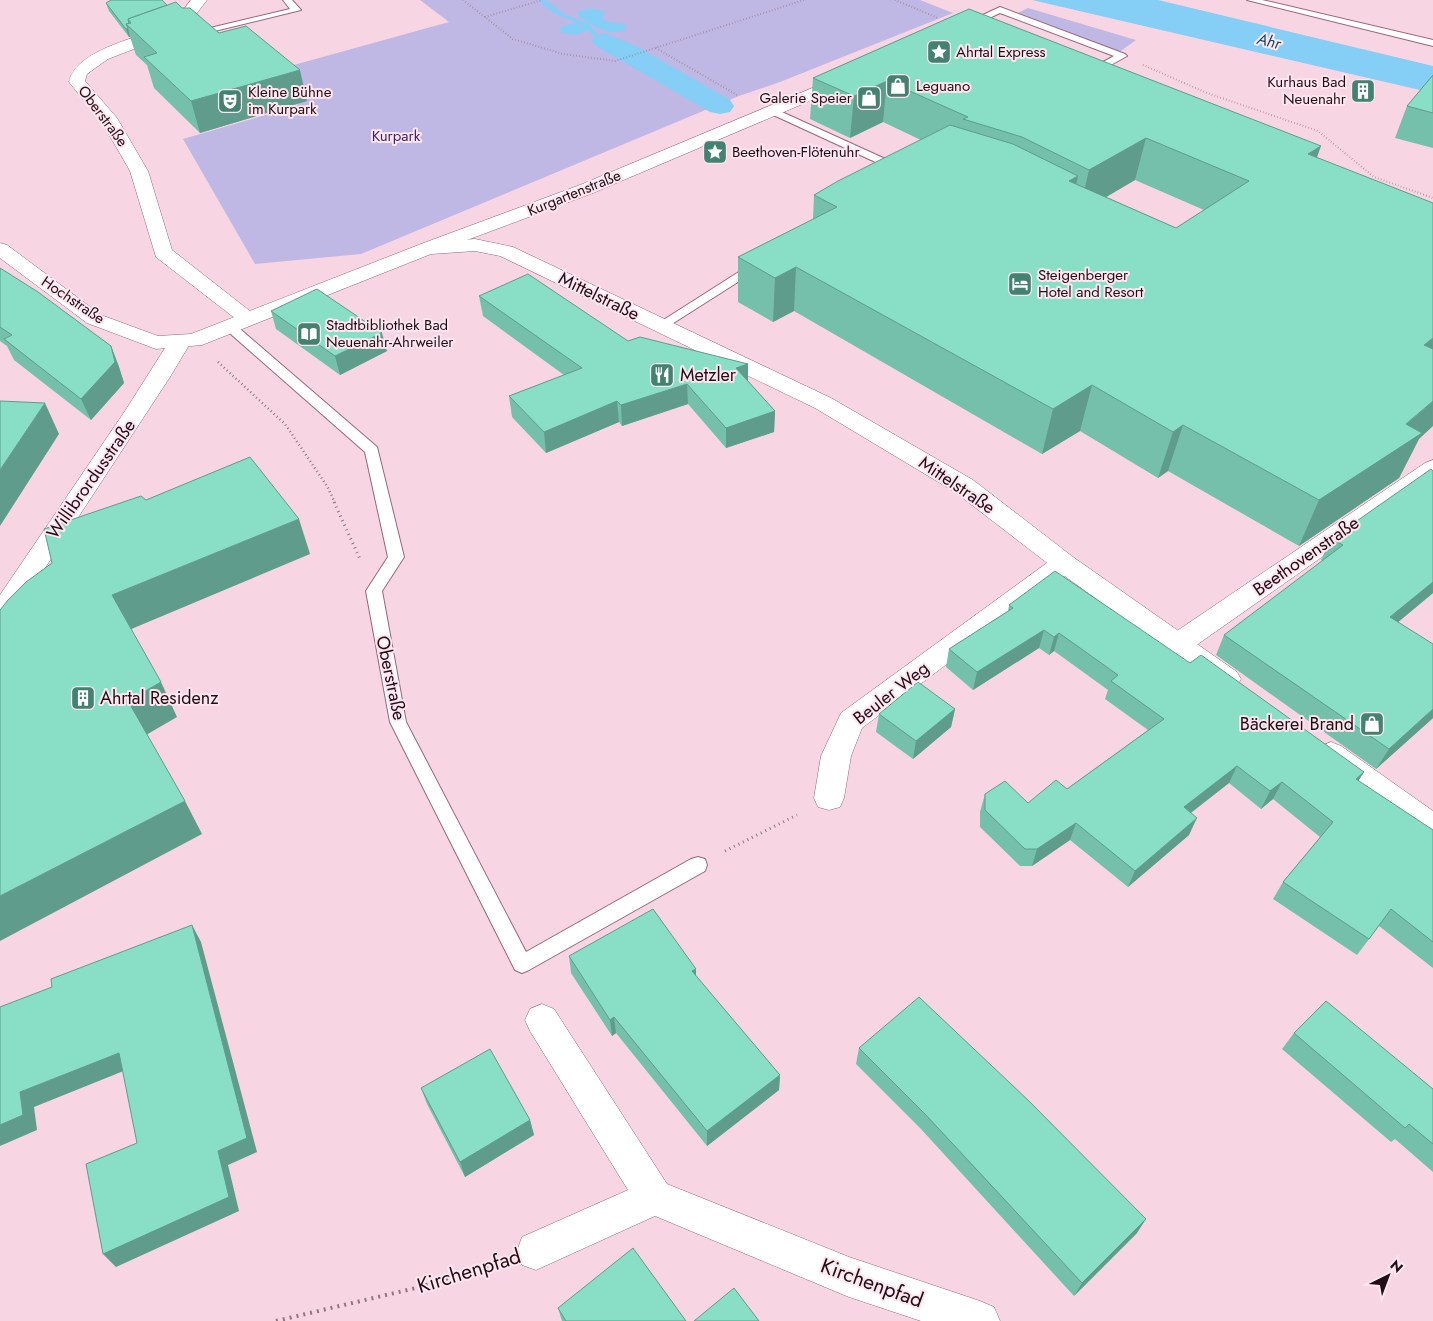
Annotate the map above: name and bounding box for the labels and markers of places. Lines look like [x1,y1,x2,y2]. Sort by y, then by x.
place icon: Ahrtal Express [926,39,952,65]
place label: Ahrtal Express [956,41,1046,63]
place label: Kurhaus Bad Neuenahr [1267,71,1347,110]
shop icon: Leguano [885,73,911,99]
place label: Leguano [916,75,970,97]
building icon: Kurhaus Bad Neuenahr [1350,78,1376,104]
place label: Kleine Bühne im Kurpark [248,81,332,120]
shop icon: Galerie Speier [856,85,882,111]
place label: Galerie Speier [759,87,853,109]
theatre icon: Kleine Bühne im Kurpark [217,88,243,114]
place icon: Beethoven-Flötenuhr [702,139,728,165]
place label: Beethoven-Flötenuhr [732,141,860,163]
place label: Steigenberger Hotel and Resort [1038,264,1144,303]
hotel icon: Steigenberger Hotel and Resort [1007,271,1033,297]
place label: Stadtbibliothek Bad Neuenahr-Ahrweiler [326,314,454,353]
library icon: Stadtbibliothek Bad Neuenahr-Ahrweiler [296,321,322,347]
restaurant icon: Metzler [649,362,675,388]
place label: Metzler [680,362,737,388]
building icon: Ahrtal Residenz [70,685,96,711]
place label: Ahrtal Residenz [100,685,219,711]
place label: Bäckerei Brand [1240,711,1354,737]
shop icon: Bäckerei Brand [1359,711,1385,737]

